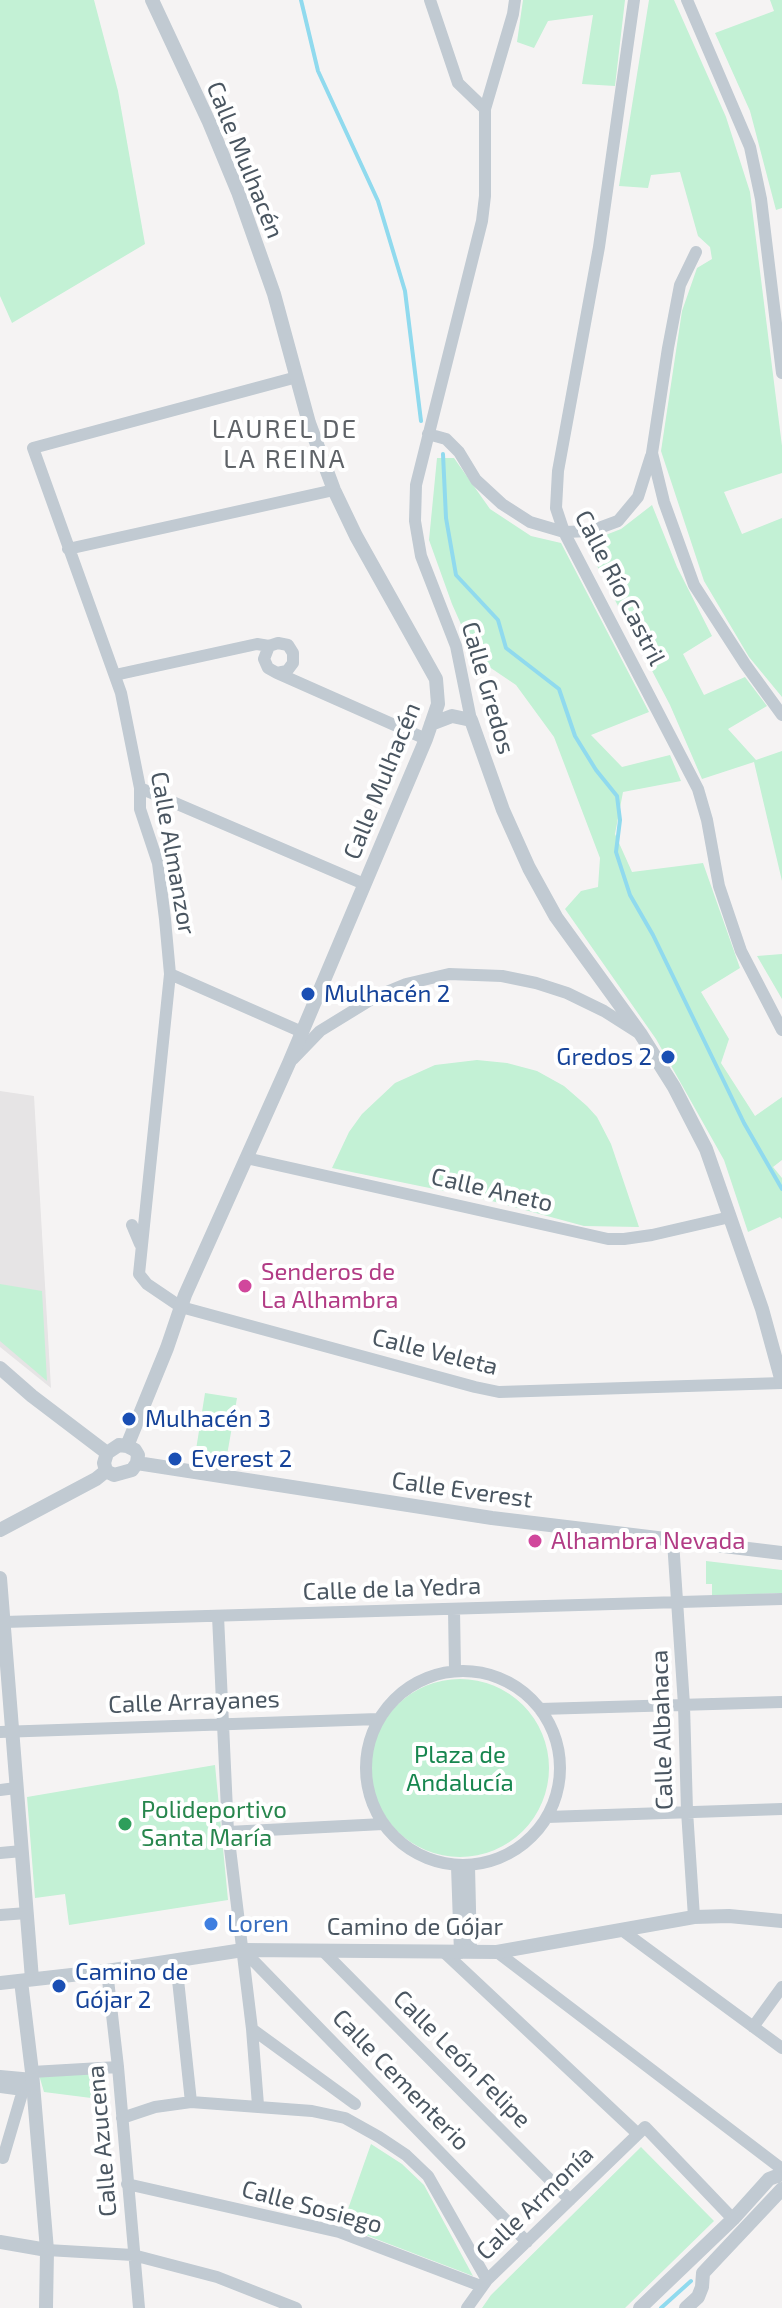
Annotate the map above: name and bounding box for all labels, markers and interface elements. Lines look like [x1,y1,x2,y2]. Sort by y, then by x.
street label: Calle Mulhacén [200,77,290,243]
district label: LAUREL DE LA REINA [212,413,358,474]
street label: Calle Río Castril [569,506,671,670]
street label: Calle Gredos [455,619,521,757]
street label: Calle Mulhacén [337,698,427,864]
street label: Calle Almanzor [144,769,202,937]
place label: Mulhacén 2 [324,980,450,1008]
marker: Mulhacén 2 [299,985,317,1003]
place label: Gredos 2 [556,1043,652,1071]
marker: Gredos 2 [659,1048,677,1066]
street label: Calle Aneto [428,1162,556,1218]
place label: Senderos de La Alhambra [261,1258,399,1314]
marker: Senderos de La Alhambra [236,1277,254,1295]
street label: Calle Veleta [369,1323,501,1381]
place label: Mulhacén 3 [145,1405,271,1433]
marker: Mulhacén 3 [120,1410,138,1428]
place label: Everest 2 [191,1445,292,1473]
marker: Everest 2 [166,1450,184,1468]
street label: Calle Everest [390,1466,534,1514]
place label: Alhambra Nevada [551,1527,745,1555]
marker: Alhambra Nevada [526,1532,544,1550]
street label: Calle de la Yedra [302,1571,482,1607]
street label: Calle Albahaca [645,1649,679,1811]
street label: Calle Arrayanes [108,1685,280,1719]
park label: Plaza de Andalucía [406,1741,514,1797]
place label: Polideportivo Santa María [141,1796,287,1852]
marker: Polideportivo Santa María [116,1815,134,1833]
place label: Loren [227,1910,289,1938]
street label: Camino de Gójar [327,1913,503,1941]
marker: Loren [202,1915,220,1933]
place label: Camino de Gójar 2 [75,1958,188,2014]
marker: Camino de Gójar 2 [50,1977,68,1995]
street label: Calle León Felipe [387,1984,537,2134]
street label: Calle Cementerio [326,2003,476,2157]
street label: Calle Azucena [81,2064,123,2218]
street label: Calle Armonía [470,2140,600,2266]
street label: Calle Sosiego [239,2174,385,2240]

